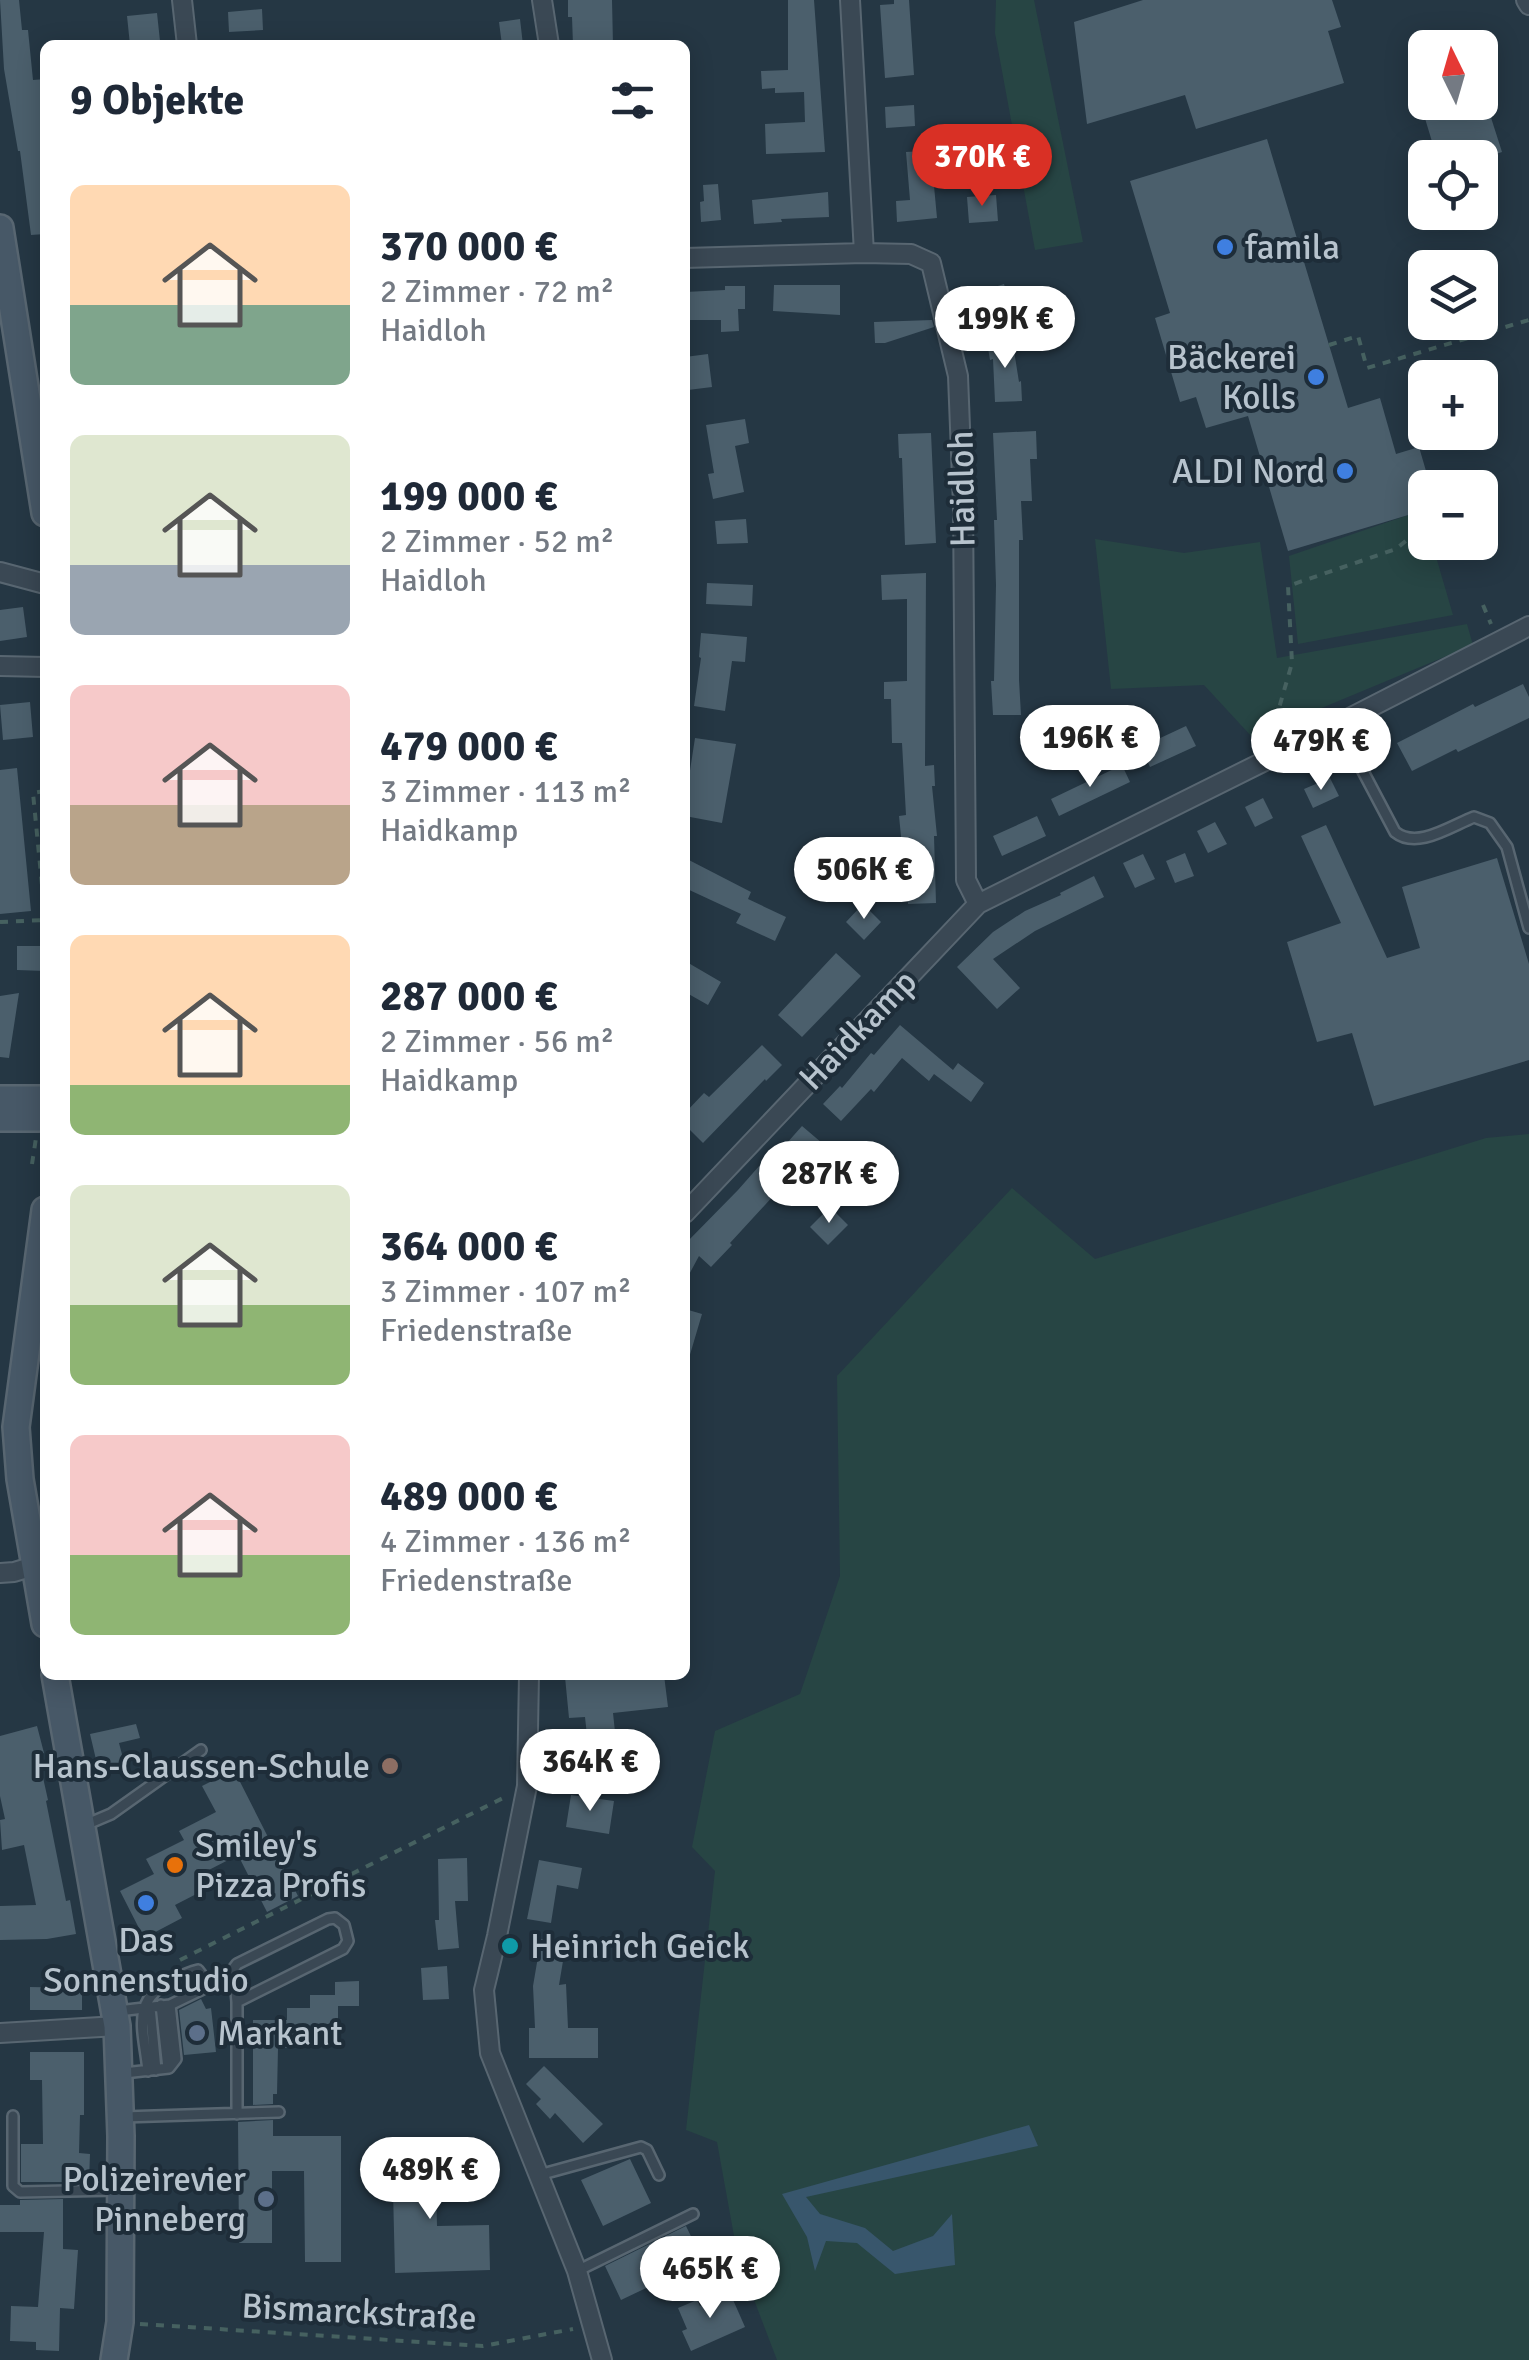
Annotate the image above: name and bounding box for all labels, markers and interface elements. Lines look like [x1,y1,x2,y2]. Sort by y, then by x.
north arrow [1408,30,1498,120]
map controls [1408,30,1498,560]
icon: filters [605,73,660,128]
text: 9 Objekte [70,75,244,126]
pin: 370K € [901,124,1063,209]
text: 370K € [934,137,1030,176]
button: locate [1408,140,1498,230]
text: 370 000 € [380,221,557,272]
icon: home [150,225,270,345]
place label: famila [1245,226,1340,269]
marker: famila [1214,236,1236,258]
button: layers [1408,250,1498,340]
text: 2 Zimmer · 72 m² [380,272,614,311]
pin: 199K € [924,286,1086,371]
text: 199K € [957,299,1053,338]
text: Haidloh [380,311,487,350]
place label: Bäckerei Kolls [1167,336,1296,419]
button: + [1408,360,1498,450]
marker: Bäckerei Kolls [1305,366,1327,388]
street label: Haidloh [939,430,985,548]
place label: ALDI Nord [1172,450,1325,493]
marker: ALDI Nord [1334,460,1356,482]
button: − [1408,470,1498,560]
text: 199 000 € [380,471,557,522]
icon: home [150,475,270,595]
text: 2 Zimmer · 52 m² [380,522,614,561]
text: Haidloh [380,561,487,600]
pin: 196K € [1009,705,1171,790]
pin: 479K € [1240,708,1402,793]
text: 196K € [1042,718,1138,757]
text: 479 000 € [380,721,557,772]
text: 479K € [1273,721,1369,760]
icon: home [150,725,270,845]
text: 3 Zimmer · 113 m² [380,772,631,811]
text: Haidkamp [380,811,518,850]
pin: 506K € [783,837,945,922]
text: 506K € [816,850,912,889]
street label: Haidkamp [790,961,926,1099]
text: 287 000 € [380,971,557,1022]
icon: home [150,975,270,1095]
text: 2 Zimmer · 56 m² [380,1022,614,1061]
text: Haidkamp [380,1061,518,1100]
pin: 287K € [748,1141,910,1226]
text: 287K € [781,1154,877,1193]
text: 364 000 € [380,1221,557,1272]
icon: home [150,1225,270,1345]
text: 3 Zimmer · 107 m² [380,1272,631,1311]
text: Friedenstraße [380,1311,572,1350]
text: 489 000 € [380,1471,557,1522]
icon: home [150,1475,270,1595]
text: 4 Zimmer · 136 m² [380,1522,631,1561]
text: Friedenstraße [380,1561,572,1600]
pin: 364K € [509,1729,671,1814]
text: 364K € [542,1742,638,1781]
place label: Hans-Claussen-Schule [33,1745,370,1788]
marker: Hans-Claussen-Schule [379,1755,401,1777]
place label: Smiley's Pizza Profis [195,1824,366,1907]
marker: Smiley's Pizza Profis [164,1854,186,1876]
marker: Das Sonnenstudio [135,1892,157,1914]
place label: Das Sonnenstudio [43,1919,249,2002]
place label: Heinrich Geick [530,1925,750,1968]
marker: Heinrich Geick [499,1935,521,1957]
place label: Markant [217,2012,343,2055]
marker: Markant [186,2022,208,2044]
pin: 489K € [349,2137,511,2222]
text: 489K € [382,2150,478,2189]
place label: Polizeirevier Pinneberg [63,2158,246,2241]
marker: Polizeirevier Pinneberg [255,2188,277,2210]
pin: 465K € [629,2236,791,2321]
text: 465K € [662,2249,758,2288]
street label: Bismarckstraße [240,2284,478,2340]

